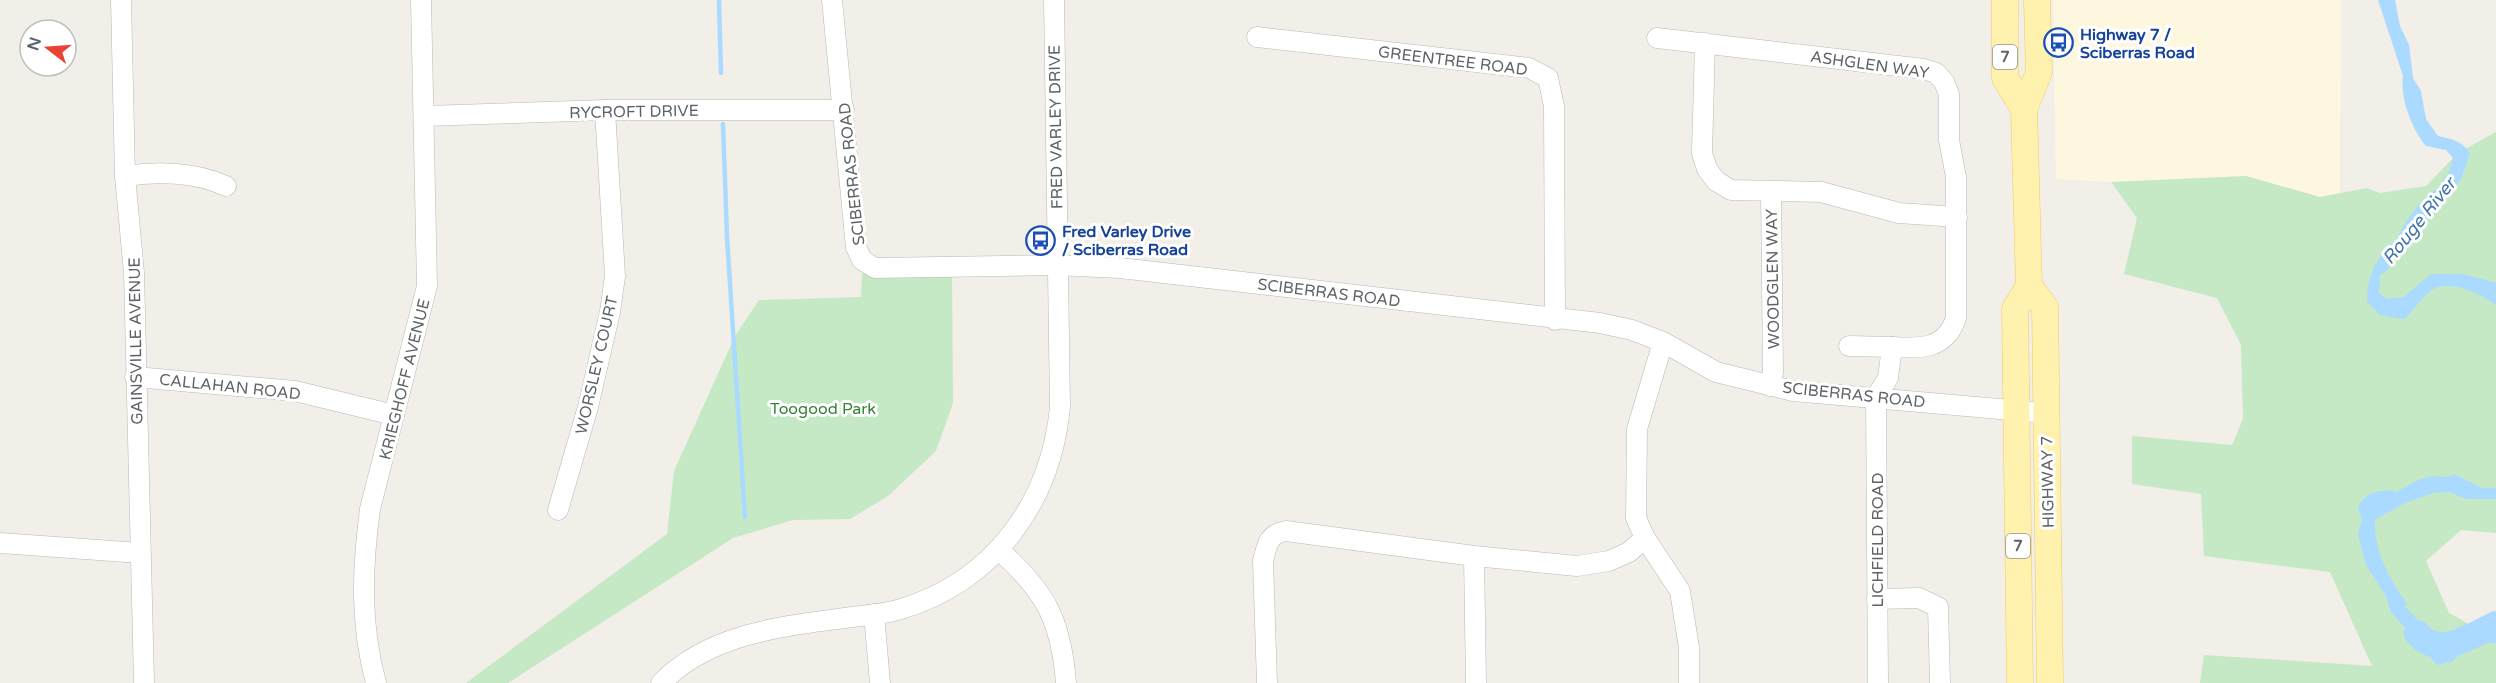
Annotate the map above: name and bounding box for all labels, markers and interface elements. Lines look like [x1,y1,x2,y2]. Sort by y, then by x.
north arrow [18,18,78,78]
place label: Highway 7 / Sciberras Road [2080,25,2195,63]
bus stop icon: Highway 7 / Sciberras Road [2043,27,2075,59]
text: N [23,35,46,53]
street label: GREENTREE ROAD [1377,42,1529,80]
street label: FRED VARLEY DRIVE [1045,45,1067,209]
road number: 7 [1993,45,2017,69]
street label: ASHGLEN WAY [1809,47,1931,83]
street label: RYCROFT DRIVE [569,101,699,123]
street label: SCIBERRAS ROAD [835,101,869,246]
water label: Rouge River [2377,172,2462,269]
street label: WOODGLEN WAY [1762,209,1784,349]
place label: Fred Varley Drive / Sciberras Road [1062,222,1191,260]
bus stop icon: Fred Varley Drive / Sciberras Road [1025,224,1057,256]
street label: GAINSVILLE AVENUE [125,257,147,425]
street label: SCIBERRAS ROAD [1256,274,1401,312]
street label: WORSLEY COURT [571,294,623,436]
street label: KRIEGHOFF AVENUE [375,297,435,462]
street label: CALLAHAN ROAD [158,370,302,404]
street label: SCIBERRAS ROAD [1781,378,1926,412]
park label: Toogood Park [770,399,876,419]
street label: HIGHWAY 7 [2037,436,2059,528]
street label: LICHFIELD ROAD [1868,473,1888,607]
road number: 7 [2006,534,2030,558]

